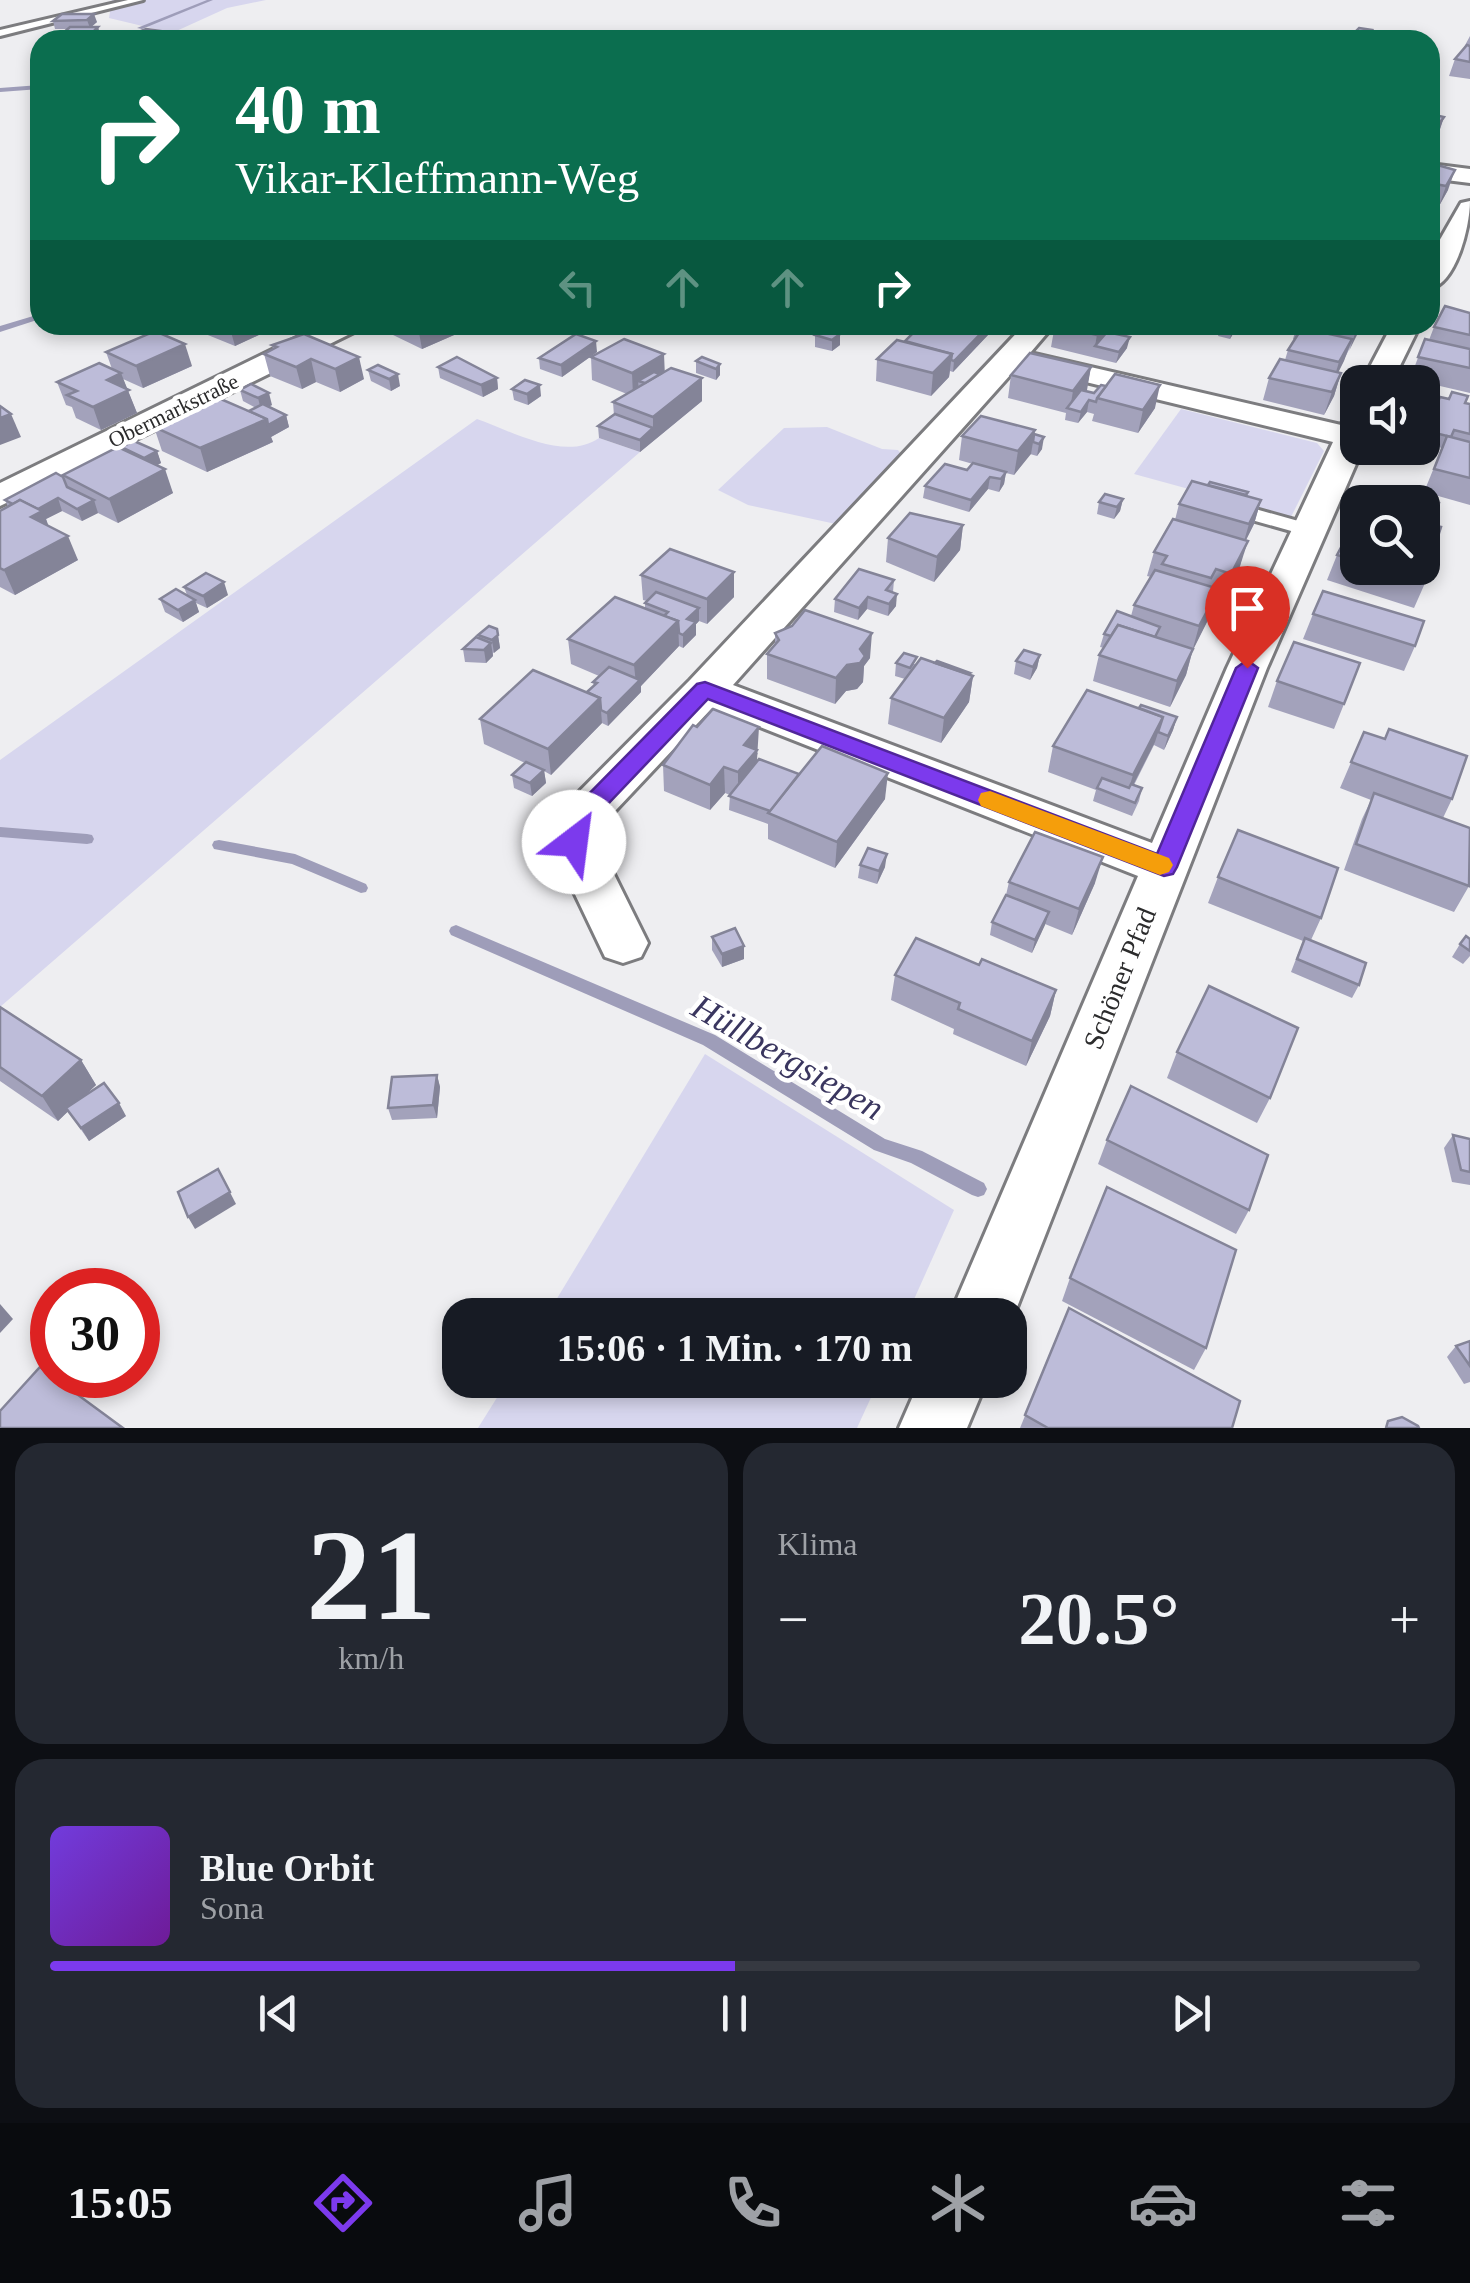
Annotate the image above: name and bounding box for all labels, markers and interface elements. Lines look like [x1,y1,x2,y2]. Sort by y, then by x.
icon: right [70,70,200,200]
text: 40 m [235,71,381,148]
text: Vikar-Kleffmann-Weg [235,153,639,203]
icon: left [550,260,605,315]
icon: ahead [655,260,710,315]
icon: ahead [760,260,815,315]
icon: right [865,260,920,315]
map controls [1340,365,1440,585]
button: sound [1340,365,1440,465]
street label: Obermarkstraße [104,368,242,453]
button: search [1340,485,1440,585]
pin [1205,566,1290,669]
icon: arrive [1220,581,1275,636]
position arrow [522,790,626,894]
street label: Schöner Pfad [1077,903,1162,1054]
water label: Hüllbergsiepen [684,986,890,1128]
speed limit sign: 30 [30,1268,160,1398]
text: 15:06 · 1 Min. · 170 m [557,1327,912,1369]
text: 21 [306,1503,436,1647]
text: Klima [778,1526,857,1562]
text: 20.5° [1018,1577,1179,1660]
text: − [778,1589,809,1650]
text: + [1389,1589,1420,1650]
text: km/h [338,1640,404,1676]
text: Blue Orbit [200,1847,374,1889]
text: Sona [200,1890,264,1926]
icon: previous [251,1986,306,2041]
icon: pause [707,1986,762,2041]
icon: next [1164,1986,1219,2041]
icon: directions [308,2168,378,2238]
icon: music [513,2168,583,2238]
icon: phone [718,2168,788,2238]
icon: climate [923,2168,993,2238]
icon: car [1128,2168,1198,2238]
icon: filters [1333,2168,1403,2238]
text: 15:05 [68,2178,173,2228]

